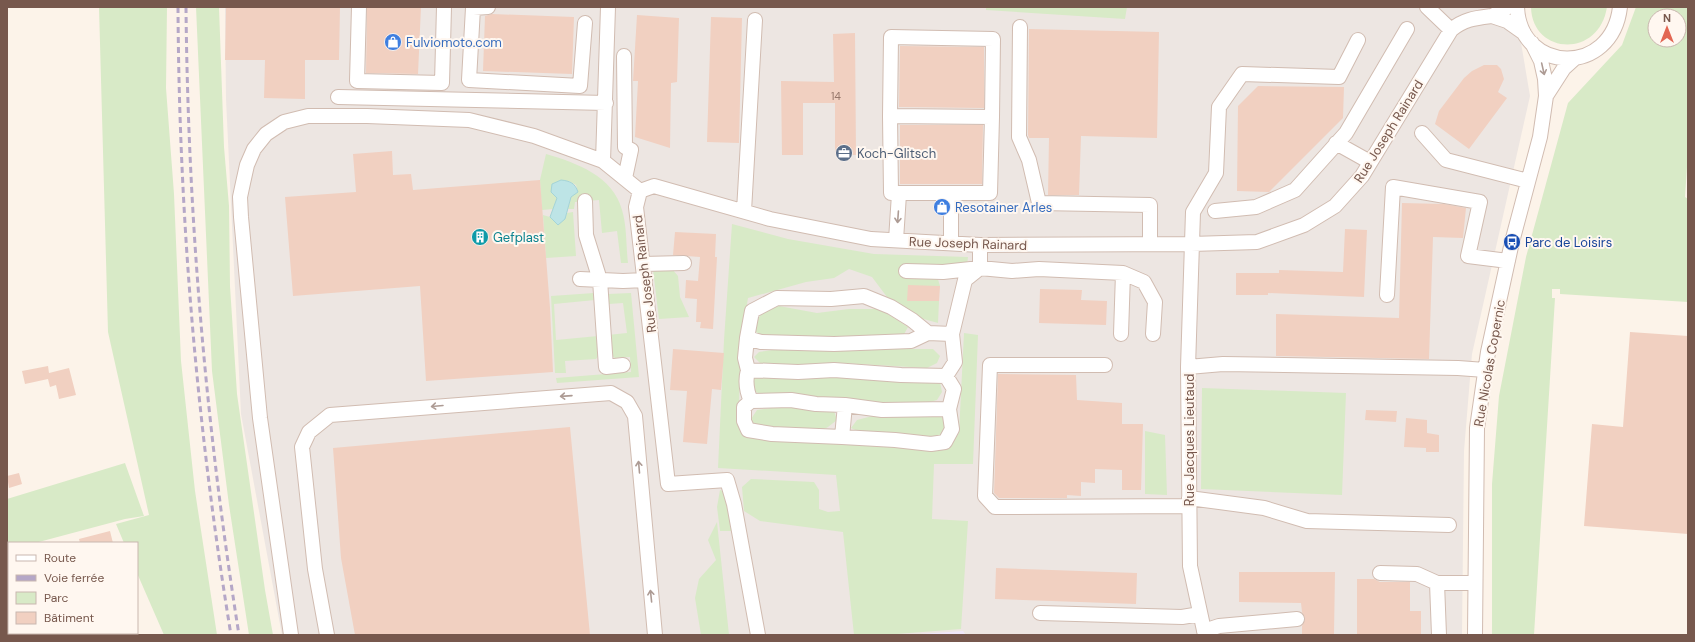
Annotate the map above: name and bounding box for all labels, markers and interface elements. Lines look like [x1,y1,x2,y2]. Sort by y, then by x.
north arrow [1647,8,1687,48]
text: N [1663,11,1671,25]
shop icon: Fulviomoto.com [383,32,403,52]
place label: Fulviomoto.com [406,34,502,51]
one-way arrow [1539,62,1547,75]
street label: Rue Joseph Rainard [1350,77,1427,186]
house number: 14 [831,89,841,103]
office icon: Koch-Glitsch [834,143,854,163]
place label: Koch-Glitsch [857,145,936,162]
shop icon: Resotainer Arles [932,197,952,217]
place label: Resotainer Arles [955,199,1052,216]
one-way arrow [894,210,901,223]
street label: Rue Joseph Rainard [629,214,660,334]
building icon: Gefplast [470,227,490,247]
place label: Gefplast [493,229,544,246]
bus stop icon: Parc de Loisirs [1502,232,1522,252]
street label: Rue Joseph Rainard [909,233,1027,254]
place label: Parc de Loisirs [1525,234,1612,251]
street label: Rue Nicolas Copernic [1470,298,1509,428]
street label: Rue Jacques Lieutaud [1181,374,1198,506]
one-way arrow [560,393,573,400]
one-way arrow [431,403,444,410]
one-way arrow [635,461,643,474]
legend [8,542,138,634]
text: Route [44,550,76,566]
text: Voie ferrée [44,570,104,586]
text: Parc [44,590,68,606]
one-way arrow [648,590,655,603]
text: Bâtiment [44,610,95,626]

